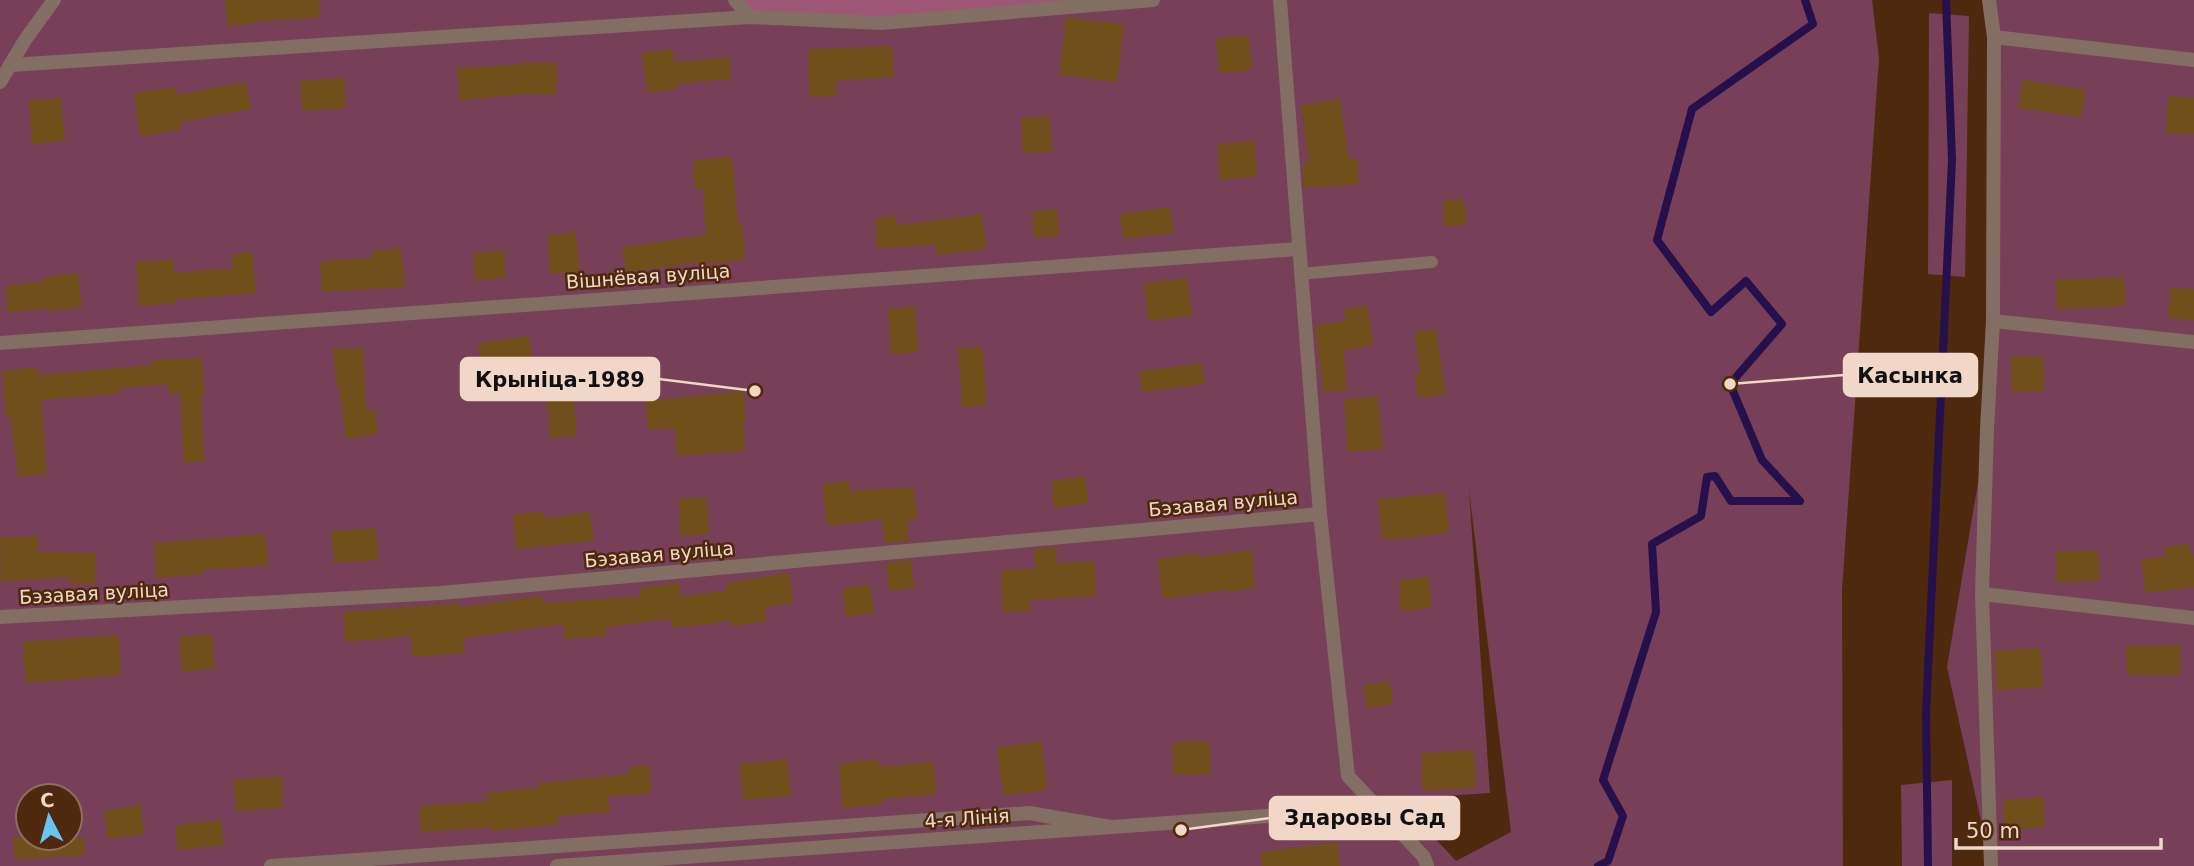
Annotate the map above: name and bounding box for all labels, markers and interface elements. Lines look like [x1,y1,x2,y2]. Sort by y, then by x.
street label: Вішнёвая вуліца [565,259,731,293]
callout: Касынка [1844,354,1977,396]
callout: Крыніца-1989 [461,358,659,400]
text: Касынка [1857,364,1963,388]
text: Крыніца-1989 [475,368,645,392]
street label: Бэзавая вуліца [1147,486,1299,520]
street label: Бэзавая вуліца [583,537,735,571]
street label: Бэзавая вуліца [19,578,169,608]
north arrow [14,782,84,852]
text: С [39,788,55,812]
callout: Здаровы Сад [1270,797,1459,839]
street label: 4-я Лінія [924,804,1010,832]
text: Здаровы Сад [1284,806,1446,830]
scale bar [1956,806,2161,850]
text: 50 m [1966,819,2020,843]

